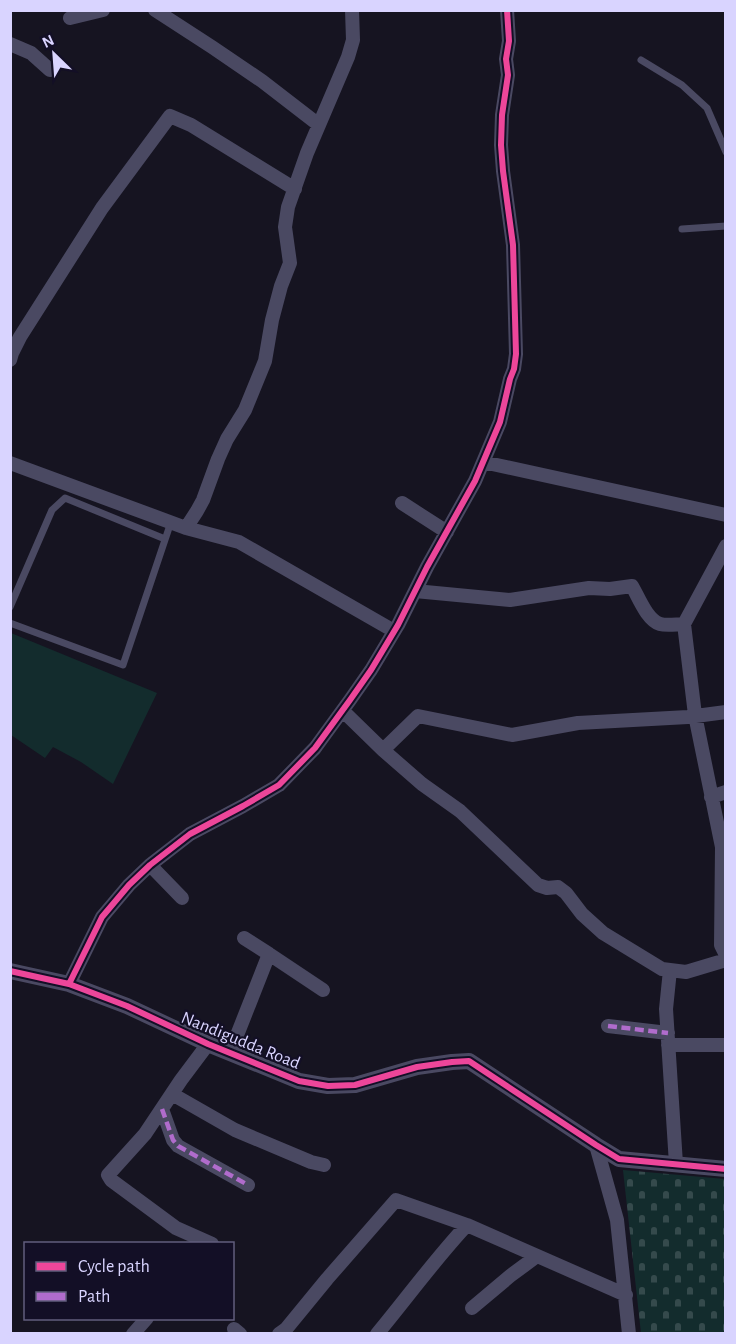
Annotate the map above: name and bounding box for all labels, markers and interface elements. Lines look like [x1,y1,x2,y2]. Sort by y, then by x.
north arrow [24,24,84,84]
text: N [40,32,57,51]
street label: Nandigudda Road [179,1009,303,1073]
legend [24,1242,234,1320]
text: Cycle path [78,1258,150,1276]
text: Path [78,1288,110,1306]

